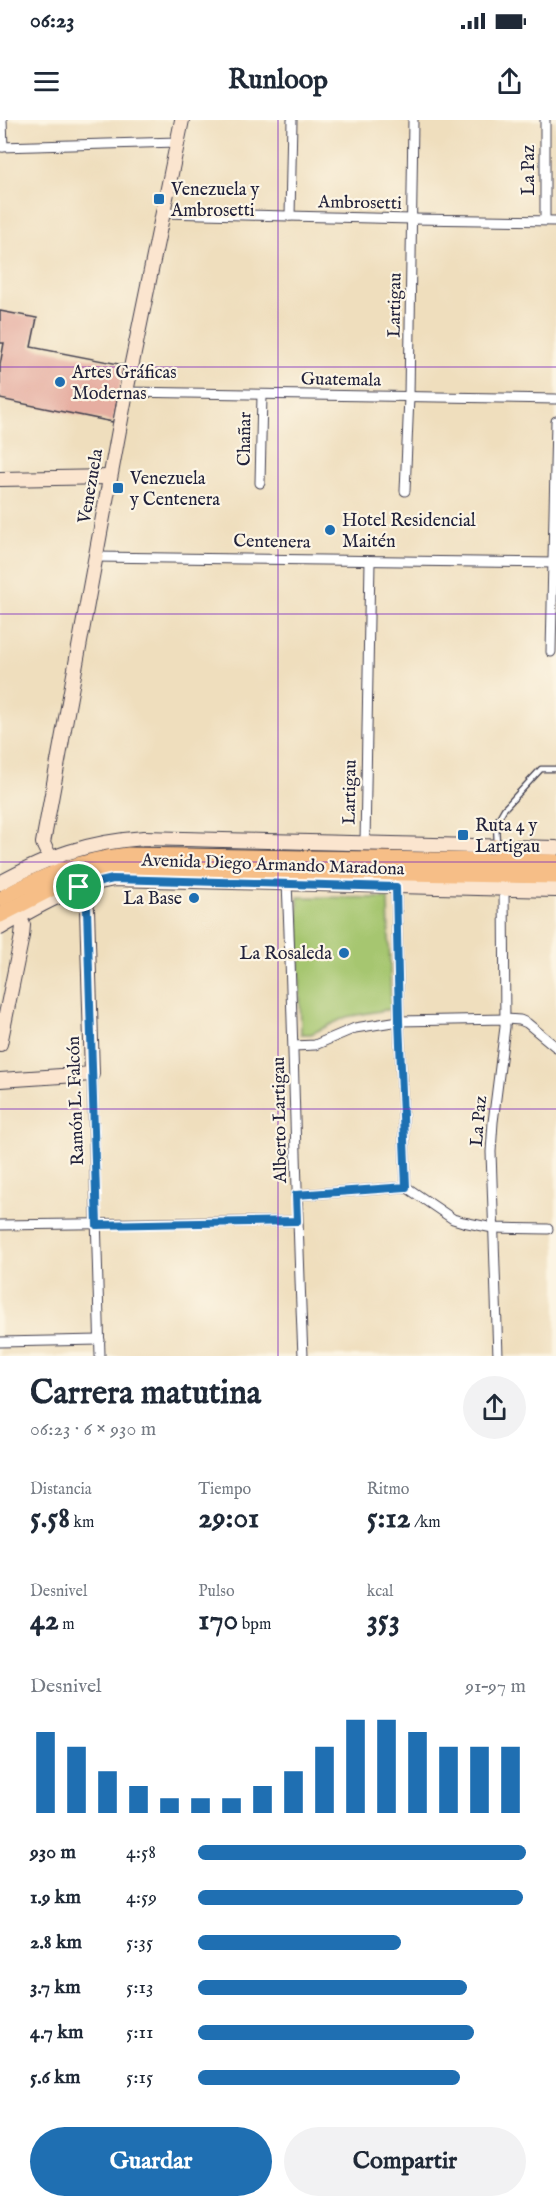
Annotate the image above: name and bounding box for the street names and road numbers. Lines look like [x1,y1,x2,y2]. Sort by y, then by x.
street label: La Paz [518,145,541,195]
street label: Ambrosetti [317,191,402,216]
street label: Lartigau [383,272,408,338]
street label: Guatemala [301,368,382,393]
street label: Chañar [234,411,257,466]
street label: Venezuela [73,447,109,526]
street label: Centenera [233,530,311,555]
street label: Lartigau [338,759,363,825]
street label: Avenida Diego Armando Maradona [140,849,405,882]
street label: Ramón L. Falcón [63,1035,90,1166]
street label: Alberto Lartigau [268,1057,293,1184]
street label: La Paz [466,1095,493,1147]

